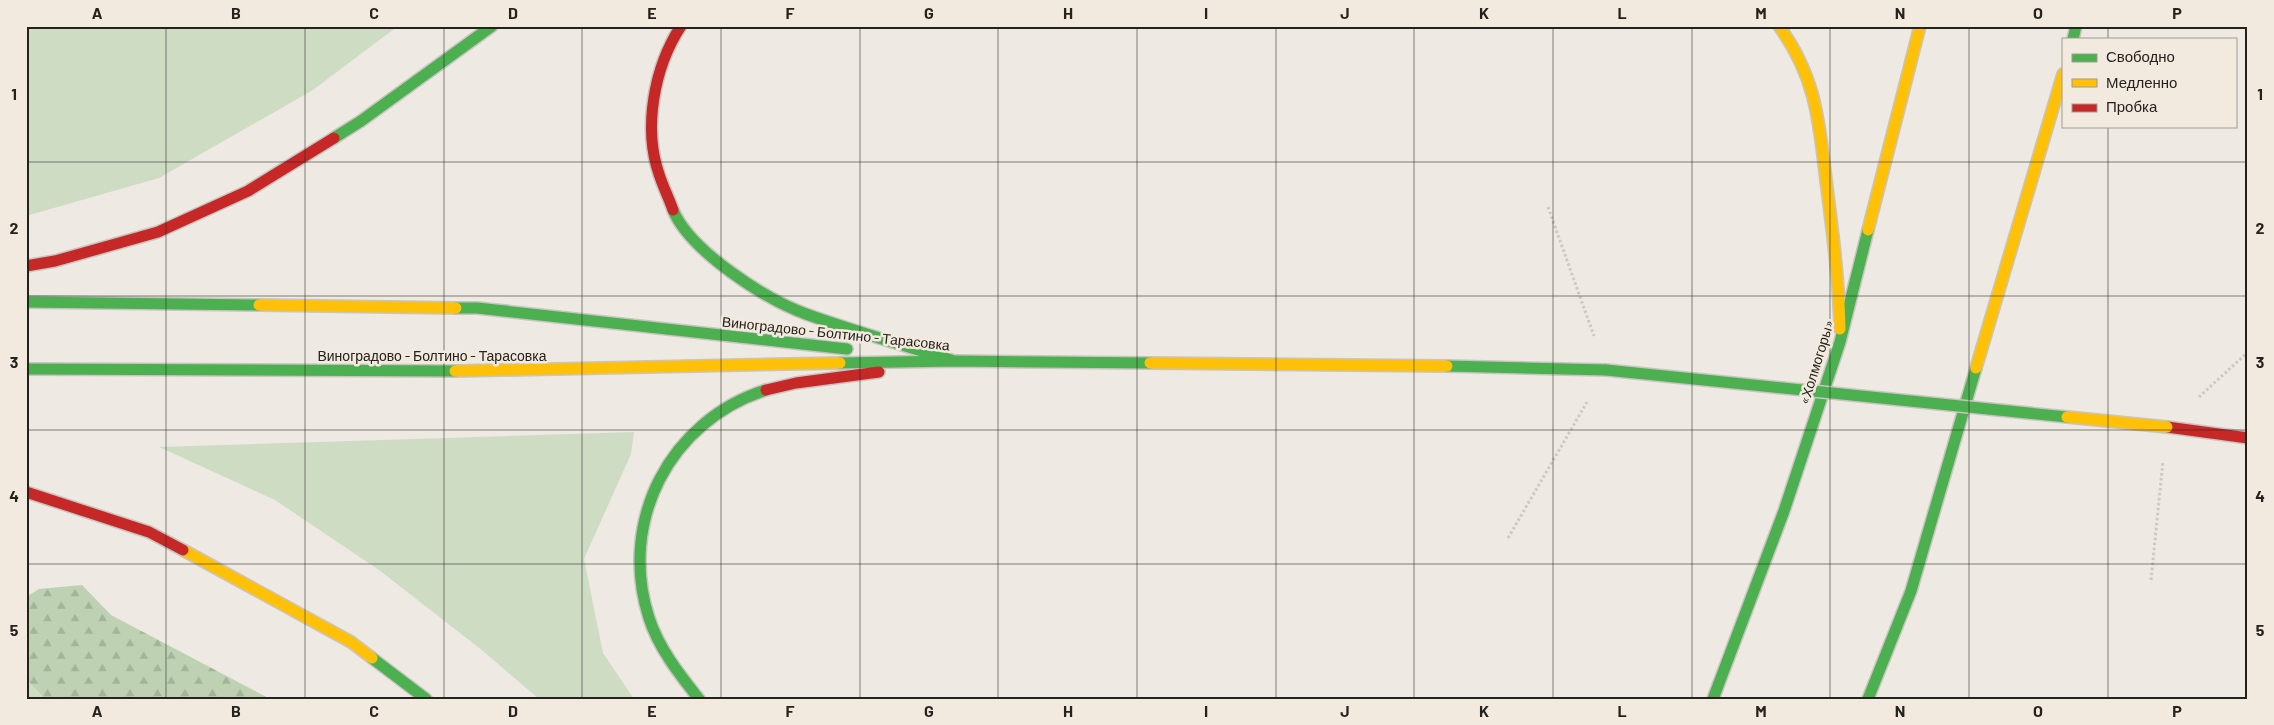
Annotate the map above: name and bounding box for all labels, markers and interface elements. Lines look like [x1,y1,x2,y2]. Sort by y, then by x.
text: A [92,3,103,22]
text: B [231,3,241,22]
text: C [369,3,379,22]
text: D [508,3,518,22]
text: E [647,3,657,22]
text: F [786,3,795,22]
text: G [924,3,934,22]
text: H [1063,3,1073,22]
text: I [1204,3,1208,22]
text: J [1340,3,1350,22]
text: K [1479,3,1489,22]
text: L [1617,3,1627,22]
text: M [1755,3,1767,22]
text: N [1895,3,1905,22]
text: O [2033,3,2043,22]
text: P [2172,3,2182,22]
legend [2062,38,2236,128]
text: Свободно [2106,47,2175,65]
text: Медленно [2106,73,2177,91]
text: 1 [11,84,17,103]
text: 1 [2257,84,2263,103]
text: Пробка [2106,97,2158,115]
text: 2 [10,218,19,237]
text: 2 [2256,218,2265,237]
street label: Виноградово - Болтино - Тарасовка [721,313,951,353]
street label: «Холмогоры» [1795,318,1837,406]
street label: Виноградово - Болтино - Тарасовка [317,347,547,364]
text: 3 [10,352,18,371]
text: 3 [2256,352,2264,371]
text: 4 [9,486,19,505]
text: 4 [2255,486,2265,505]
text: 5 [10,620,19,639]
text: 5 [2256,620,2265,639]
text: A [92,701,103,720]
text: B [231,701,241,720]
text: C [369,701,379,720]
text: D [508,701,518,720]
text: E [647,701,657,720]
text: F [786,701,795,720]
text: G [924,701,934,720]
text: H [1063,701,1073,720]
text: I [1204,701,1208,720]
text: J [1340,701,1350,720]
text: K [1479,701,1489,720]
text: L [1617,701,1627,720]
text: M [1755,701,1767,720]
text: N [1895,701,1905,720]
text: O [2033,701,2043,720]
text: P [2172,701,2182,720]

